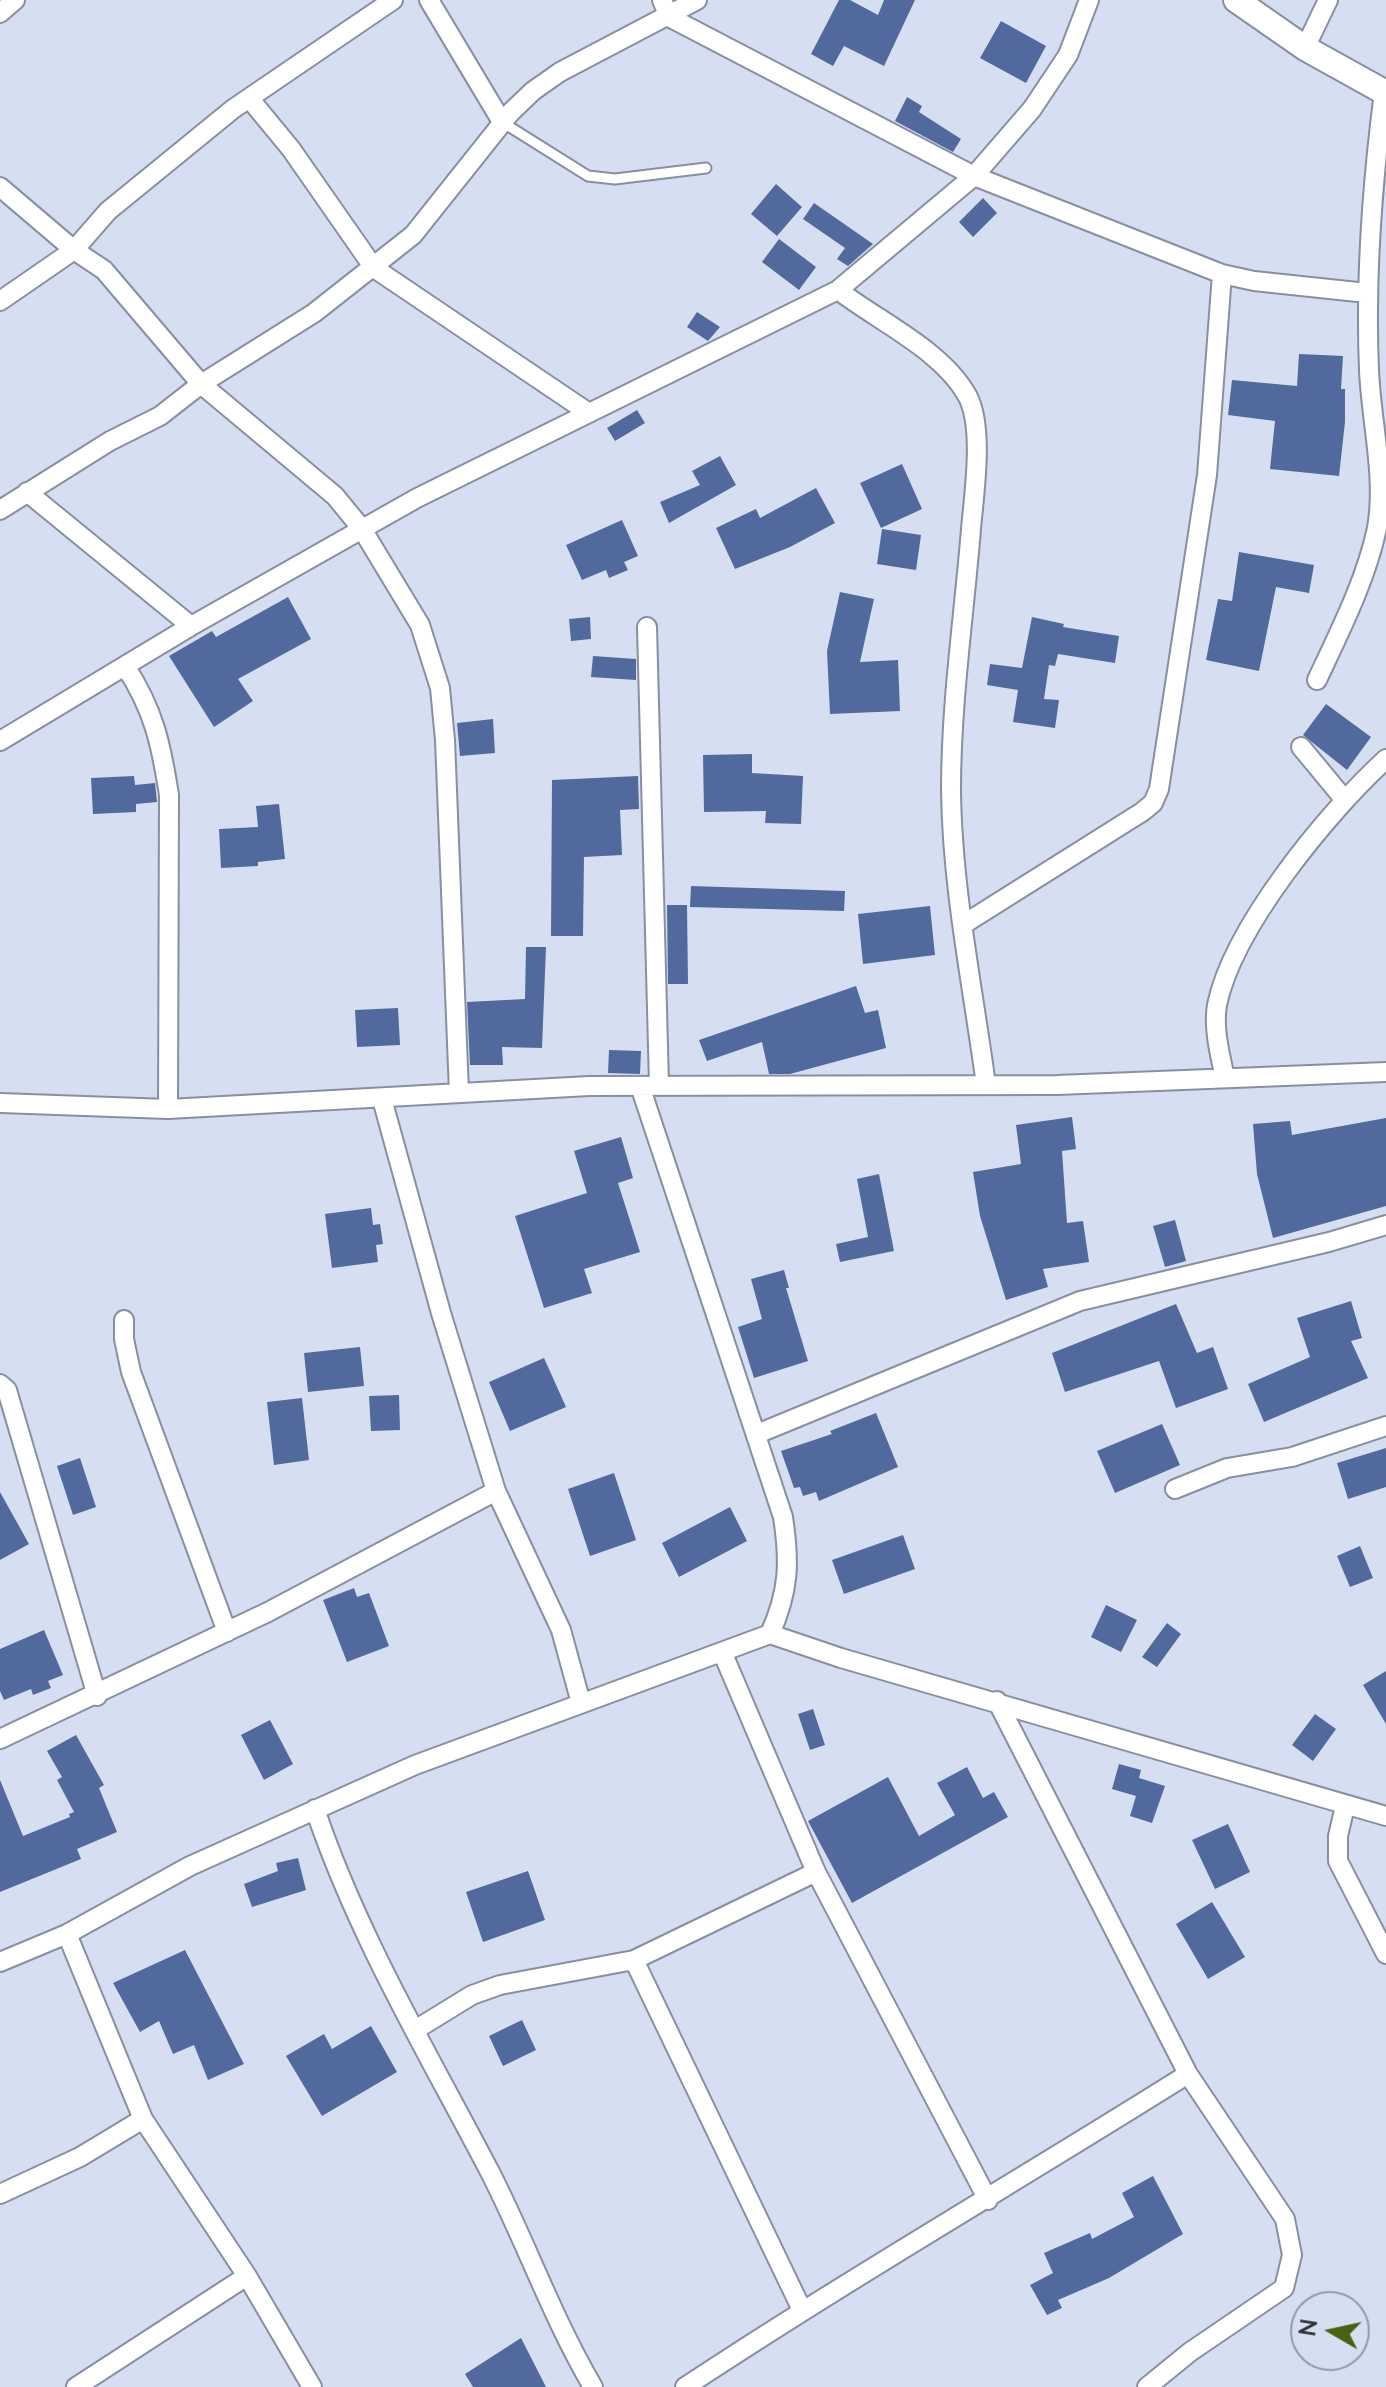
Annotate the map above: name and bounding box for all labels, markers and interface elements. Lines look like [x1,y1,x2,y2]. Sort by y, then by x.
north arrow [1290,2291,1370,2371]
text: N [1293,2317,1322,2338]

